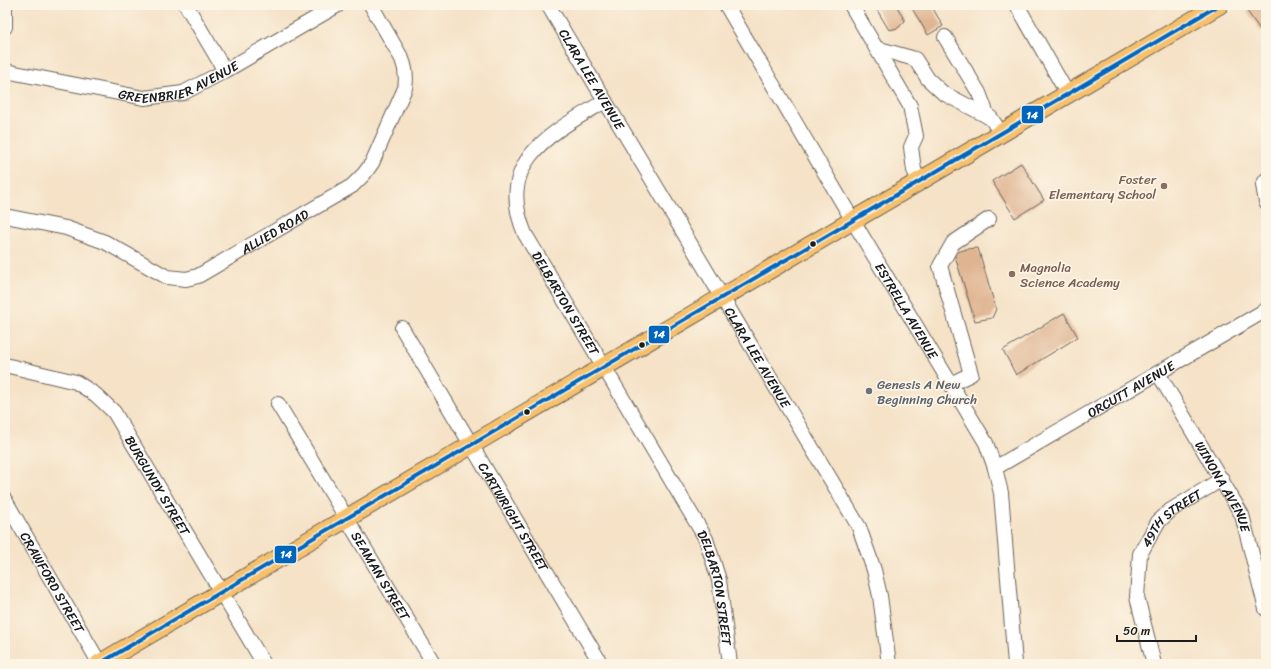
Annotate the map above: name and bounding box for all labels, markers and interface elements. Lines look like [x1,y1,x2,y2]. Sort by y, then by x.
street label: CLARA LEE AVENUE [553,24,632,135]
street label: GREENBRIER AVENUE [116,54,243,110]
line badge: 14 [1021,105,1044,124]
text: 14 [1026,106,1038,125]
place label: Foster Elementary School [1049,168,1157,206]
marker: Foster Elementary School [1159,181,1169,191]
street label: ALLIED ROAD [235,202,313,261]
unlabelled marker [808,239,818,249]
street label: DELBARTON STREET [526,246,606,360]
place label: Magnolia Science Academy [1020,256,1120,294]
street label: ESTRELLA AVENUE [869,258,945,364]
marker: Magnolia Science Academy [1007,269,1017,279]
street label: CLARA LEE AVENUE [719,302,797,413]
line badge: 14 [648,325,670,344]
text: 14 [653,325,665,344]
unlabelled marker [637,340,647,350]
street label: ORCUTT AVENUE [1082,354,1180,424]
place label: Genesis A New Beginning Church [877,373,977,411]
marker: Genesis A New Beginning Church [864,386,874,396]
unlabelled marker [522,407,532,417]
street label: BURGUNDY STREET [119,431,197,541]
street label: WINONA AVENUE [1189,436,1258,535]
street label: CARTWRIGHT STREET [472,457,556,577]
street label: 49TH STREET [1135,482,1207,552]
street label: DELBARTON STREET [691,525,739,647]
street label: CRAWFORD STREET [14,527,92,638]
street label: SEAMAN STREET [345,527,417,625]
line badge: 14 [274,545,297,564]
text: 14 [280,545,292,564]
scale bar [1117,617,1196,643]
text: 50 m [1123,620,1150,642]

